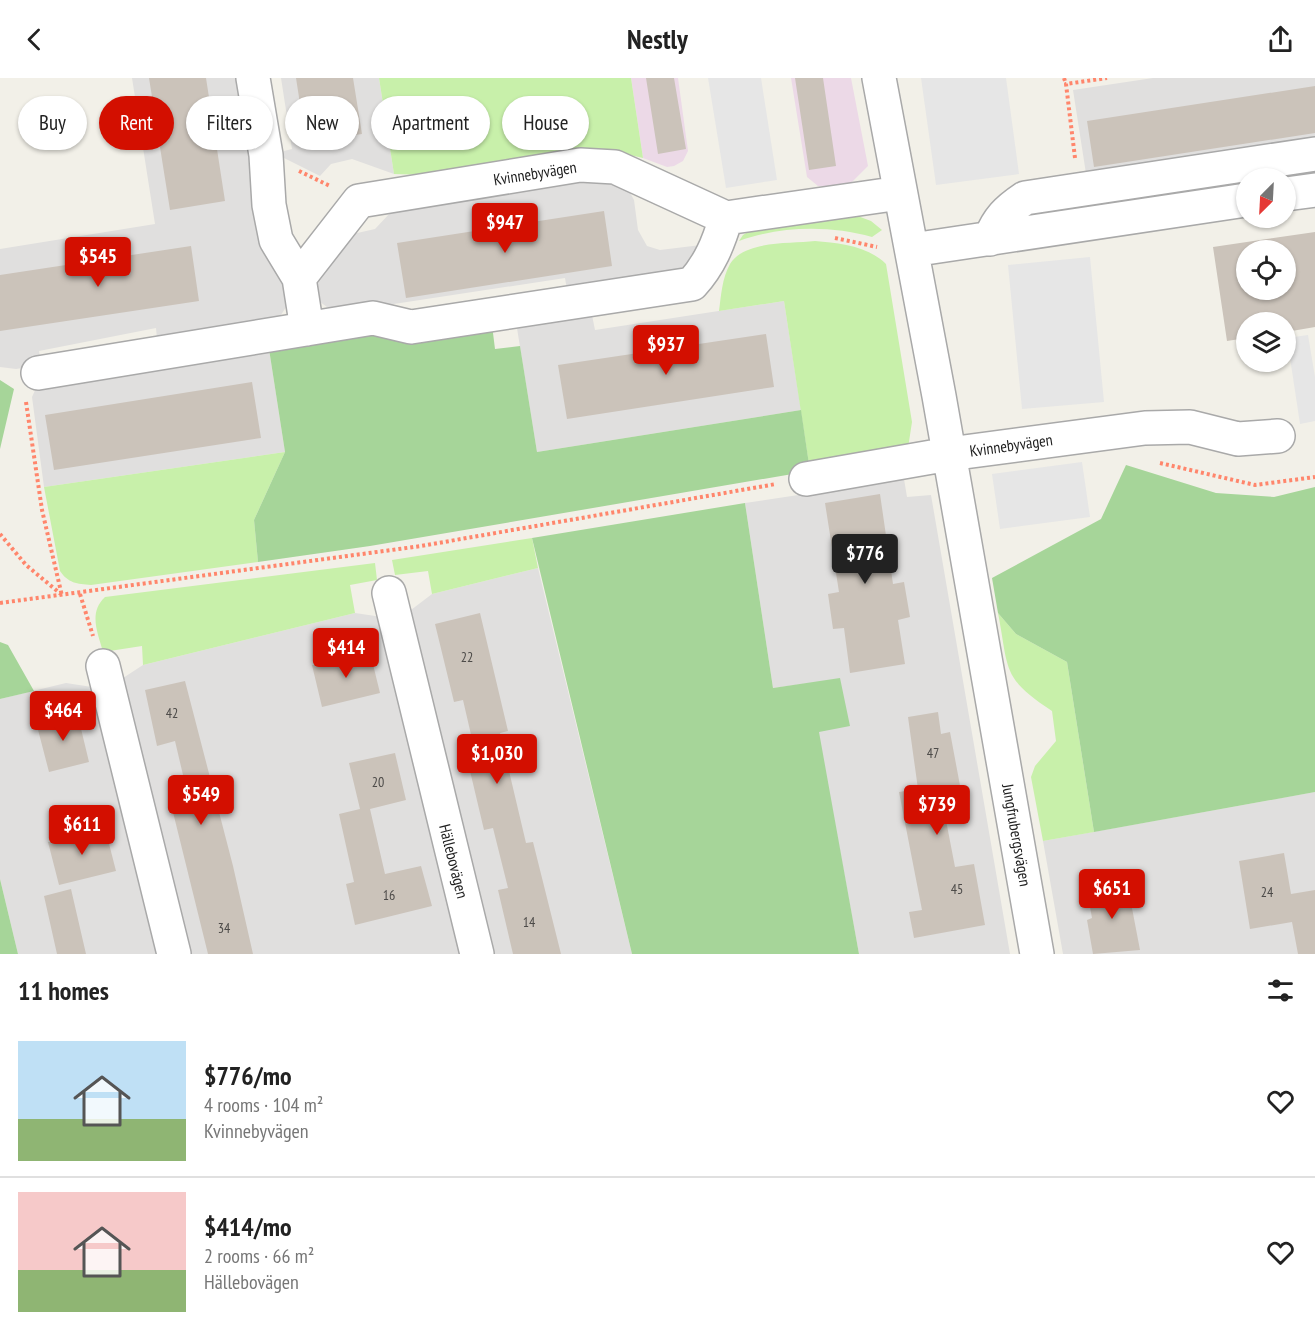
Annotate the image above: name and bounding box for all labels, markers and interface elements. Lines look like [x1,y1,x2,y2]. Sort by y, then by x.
text: Nestly [627,22,688,56]
icon: back [18,23,51,56]
icon: share [1264,23,1297,56]
chip: Buy [18,96,87,150]
chip: Rent [99,96,174,150]
chip: Filters [186,96,273,150]
chip: New [285,96,359,150]
chip: Apartment [371,96,490,150]
chip: House [502,96,589,150]
street label: Kvinnebyvägen [492,157,578,189]
north arrow [1236,168,1296,228]
map controls [1236,168,1296,372]
pin: $947 [469,203,541,254]
text: $947 [486,209,524,235]
pin: $545 [62,237,134,288]
button: locate [1236,240,1296,300]
text: $545 [79,243,117,269]
button: layers [1236,312,1296,372]
pin: $937 [630,325,702,376]
text: $937 [647,331,685,357]
street label: Kvinnebyvägen [968,429,1054,461]
pin: $776 [829,534,901,585]
text: $776 [846,540,884,566]
pin: $414 [310,628,382,679]
text: $414 [327,634,365,660]
house number: 22 [461,648,473,666]
pin: $464 [27,691,99,742]
text: $464 [44,697,82,723]
house number: 42 [166,704,178,722]
pin: $1,030 [448,734,546,785]
text: $1,030 [471,740,523,766]
house number: 47 [927,744,939,762]
house number: 20 [372,773,384,791]
pin: $549 [165,775,237,826]
text: $549 [182,781,220,807]
street label: Jungfrubergsvägen [998,781,1036,888]
pin: $739 [901,785,973,836]
text: $739 [918,791,956,817]
pin: $611 [46,805,118,856]
text: $611 [63,811,101,837]
street label: Hällebovägen [435,822,473,900]
pin: $651 [1076,869,1148,920]
text: $651 [1093,875,1131,901]
house number: 45 [951,880,963,898]
house number: 24 [1261,883,1274,901]
house number: 16 [383,886,395,904]
house number: 14 [523,913,536,931]
house number: 34 [218,919,231,937]
text: 11 homes [18,974,109,1007]
icon: filters [1264,974,1297,1007]
text: $776/mo [204,1059,292,1092]
icon: home [66,1065,138,1137]
icon: heart [1264,1085,1297,1118]
text: 4 rooms · 104 m² [204,1092,323,1118]
text: Kvinnebyvägen [204,1118,309,1144]
text: $414/mo [204,1210,292,1243]
icon: home [66,1216,138,1288]
icon: heart [1264,1236,1297,1269]
text: 2 rooms · 66 m² [204,1243,314,1269]
text: Hällebovägen [204,1269,299,1295]

